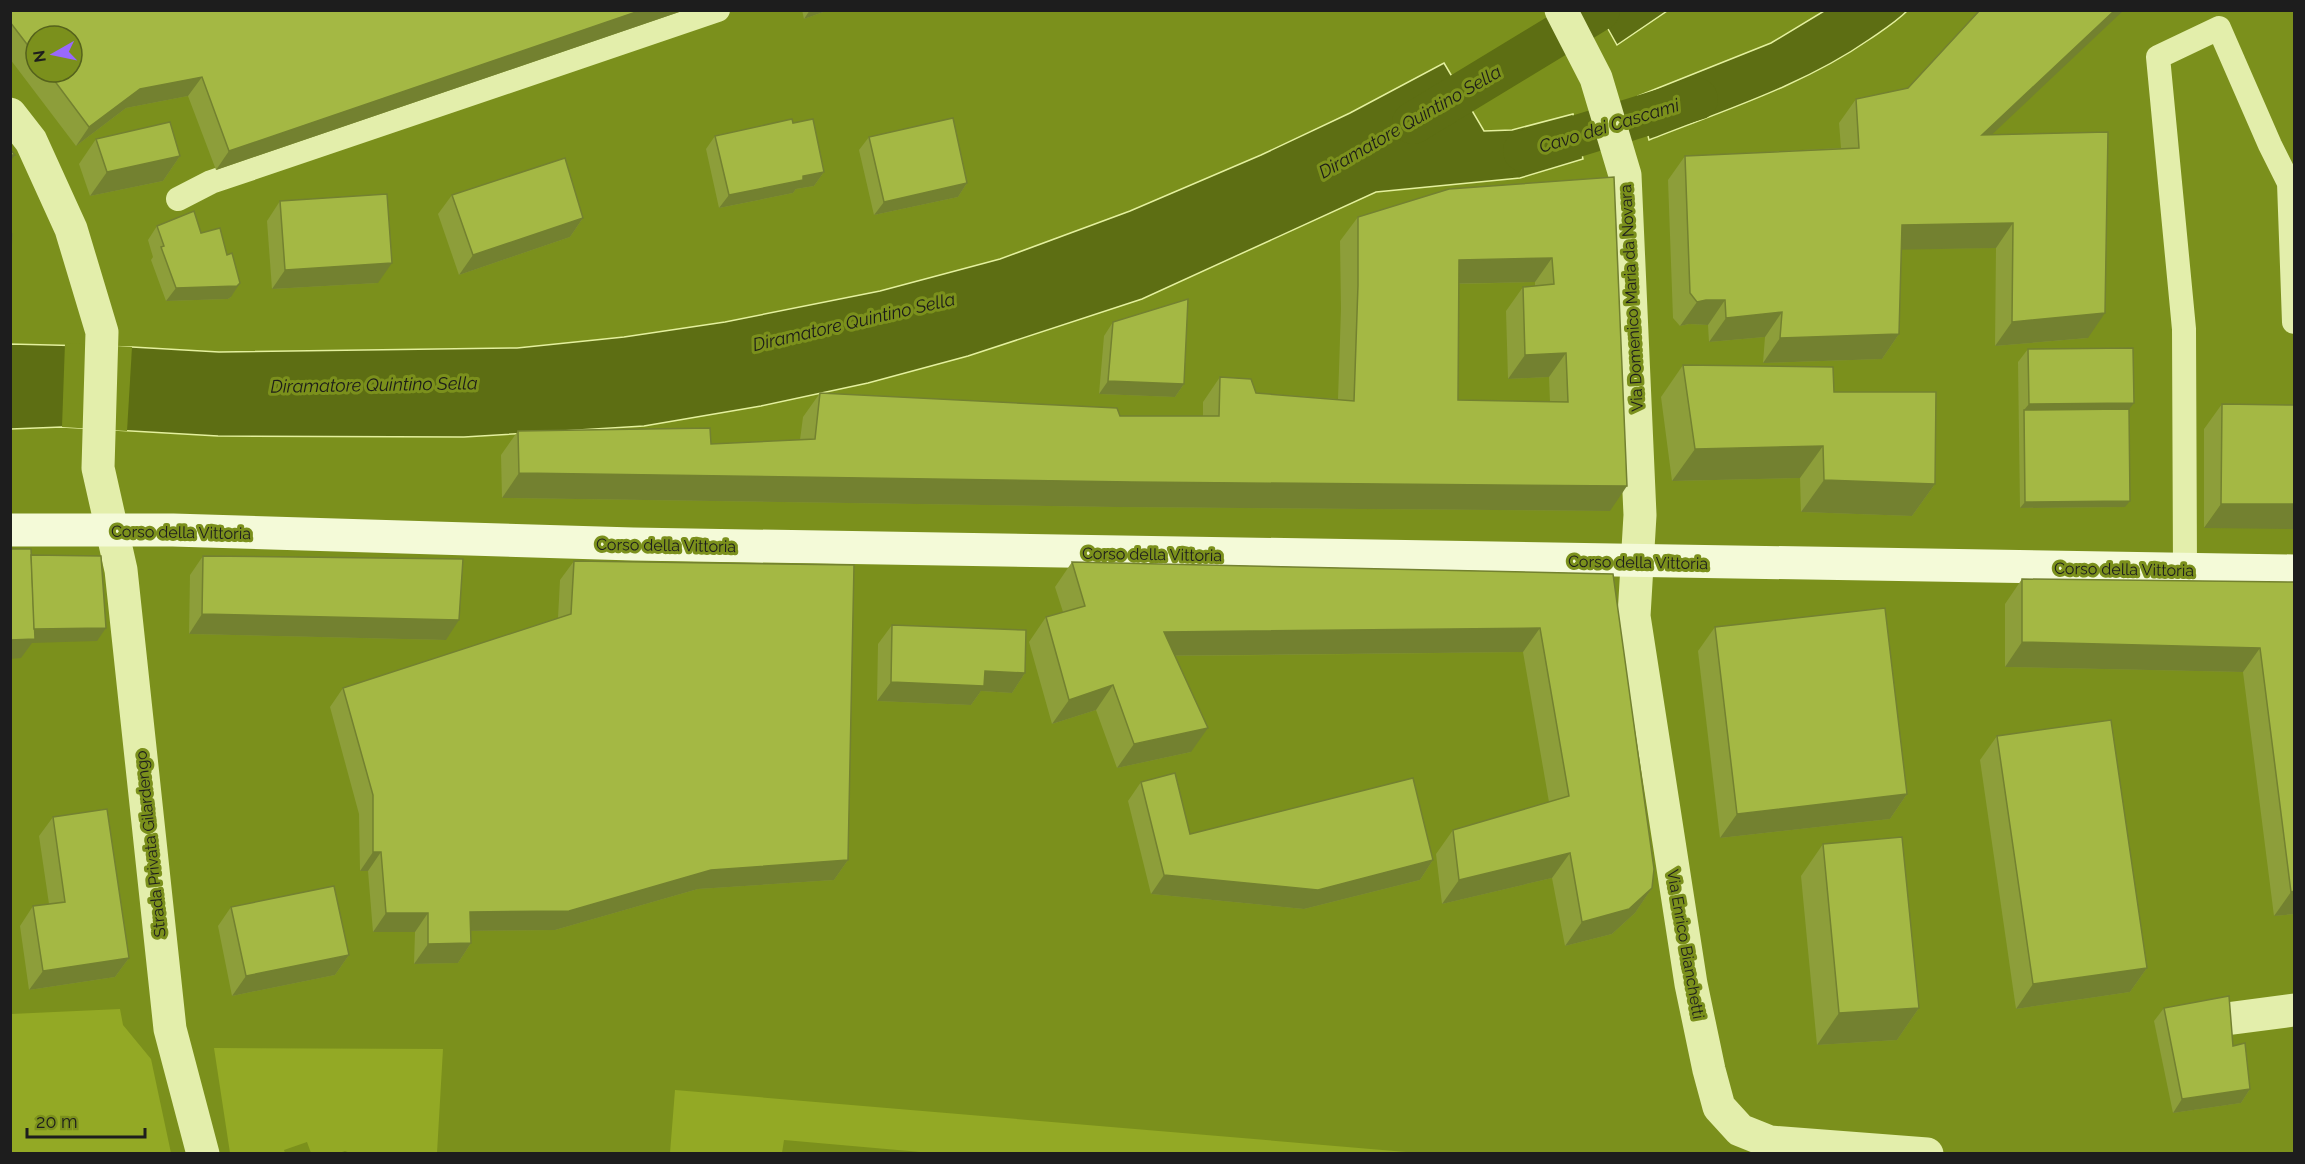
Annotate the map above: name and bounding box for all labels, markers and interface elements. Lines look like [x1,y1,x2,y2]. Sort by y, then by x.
north arrow [24,24,84,84]
text: N [29,49,50,64]
water label: Diramatore Quintino Sella [1315,61,1505,182]
water label: Cavo dei Cascami [1536,94,1683,157]
street label: Via Domenico Maria da Novara [1616,184,1647,412]
water label: Diramatore Quintino Sella [751,288,957,355]
water label: Diramatore Quintino Sella [270,372,478,397]
street label: Corso della Vittoria [111,522,251,543]
street label: Corso della Vittoria [596,535,736,556]
street label: Corso della Vittoria [1082,544,1222,565]
street label: Corso della Vittoria [1568,552,1708,573]
street label: Corso della Vittoria [2054,559,2194,580]
street label: Strada Privata Gilardengo [131,750,170,938]
street label: Via Enrico Bianchetti [1663,868,1708,1020]
scale bar [27,1101,146,1139]
text: 20 m [36,1111,78,1132]

